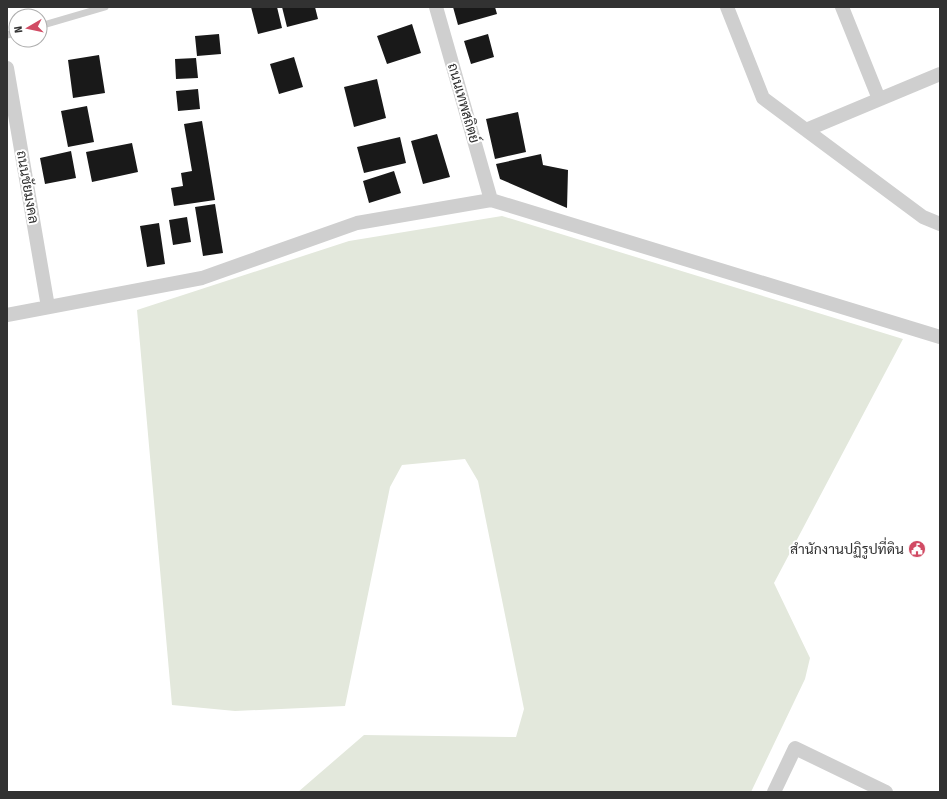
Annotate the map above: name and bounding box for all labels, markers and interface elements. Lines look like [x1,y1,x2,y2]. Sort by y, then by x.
north arrow [8,8,48,48]
text: N [12,25,26,34]
street label: ถนนเทพสถิตย์ [444,61,484,145]
street label: ถนนชัยมงคล [13,149,42,225]
place label: สำนักงานปฏิรูปที่ดิน [790,537,904,559]
public building icon: สำนักงานปฏิรูปที่ดิน [907,539,927,559]

